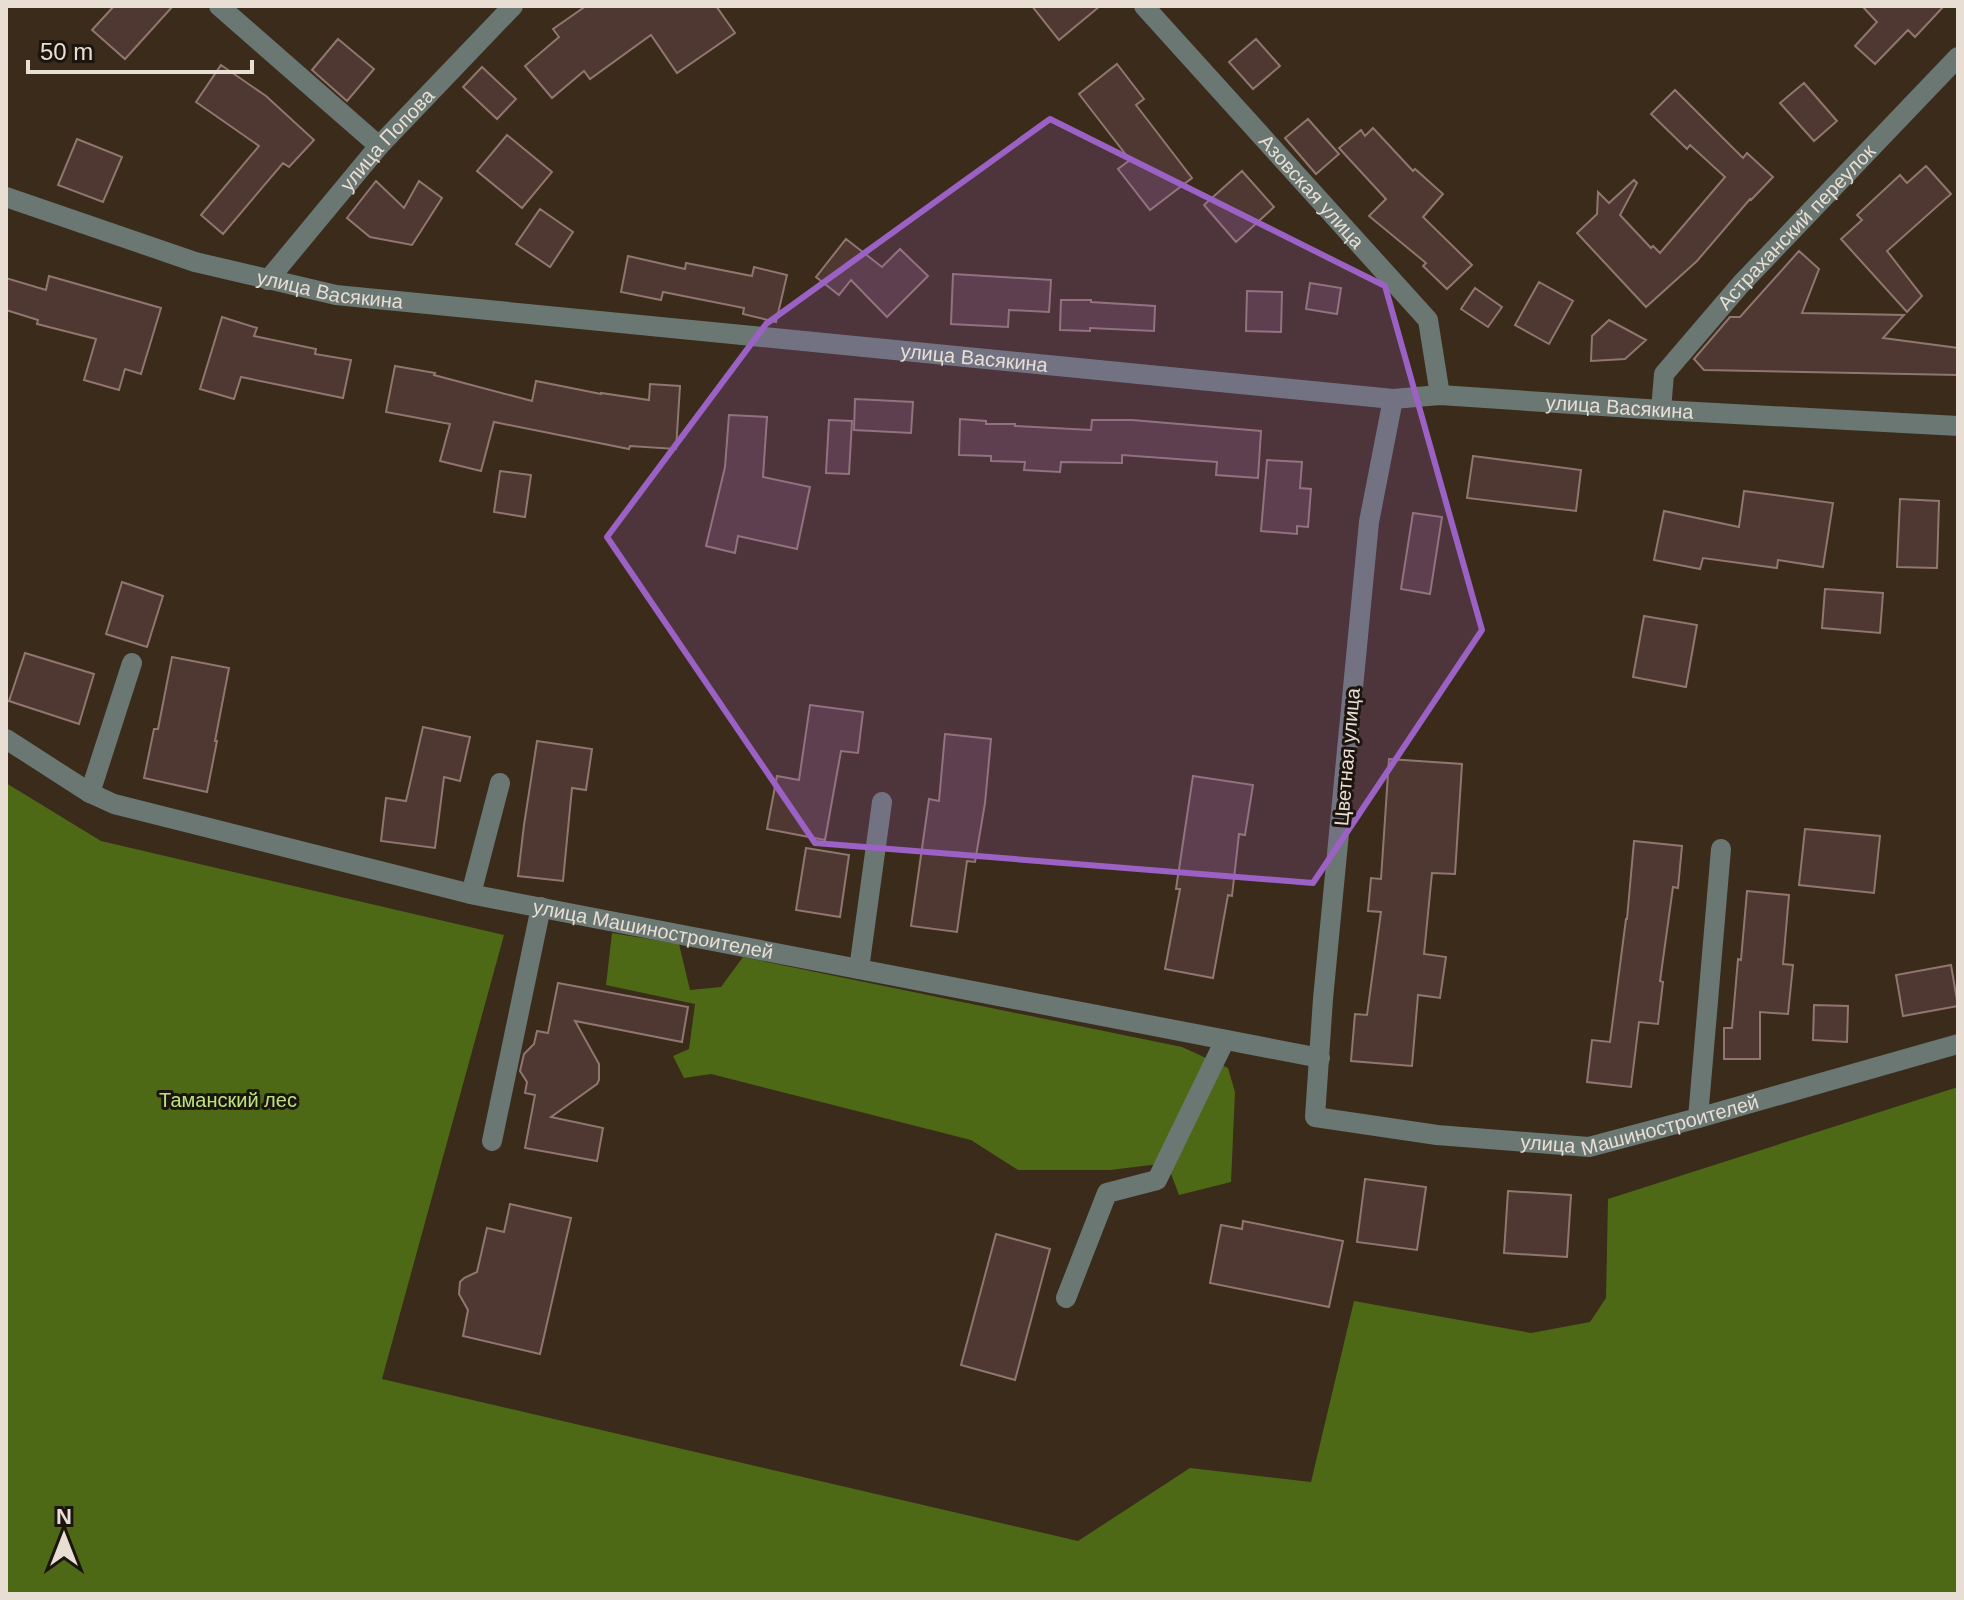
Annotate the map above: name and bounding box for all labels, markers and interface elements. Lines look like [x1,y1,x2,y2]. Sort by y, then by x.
scale bar [28,24,252,74]
text: 50 m [40,38,93,65]
street label: улица Попова [336,84,439,195]
street label: Азовская улица [1255,130,1369,253]
street label: Астраханский переулок [1713,140,1880,314]
street label: улица Васякина [255,266,405,313]
street label: улица Васякина [900,340,1050,376]
street label: улица Васякина [1545,391,1695,423]
street label: Цветная улица [1330,686,1364,827]
street label: улица Машиностроителей [531,895,775,963]
park label: Таманский лес [159,1089,297,1111]
street label: улица Машиностроителей [1520,1090,1761,1160]
north arrow [24,1496,104,1576]
text: N [56,1504,72,1529]

